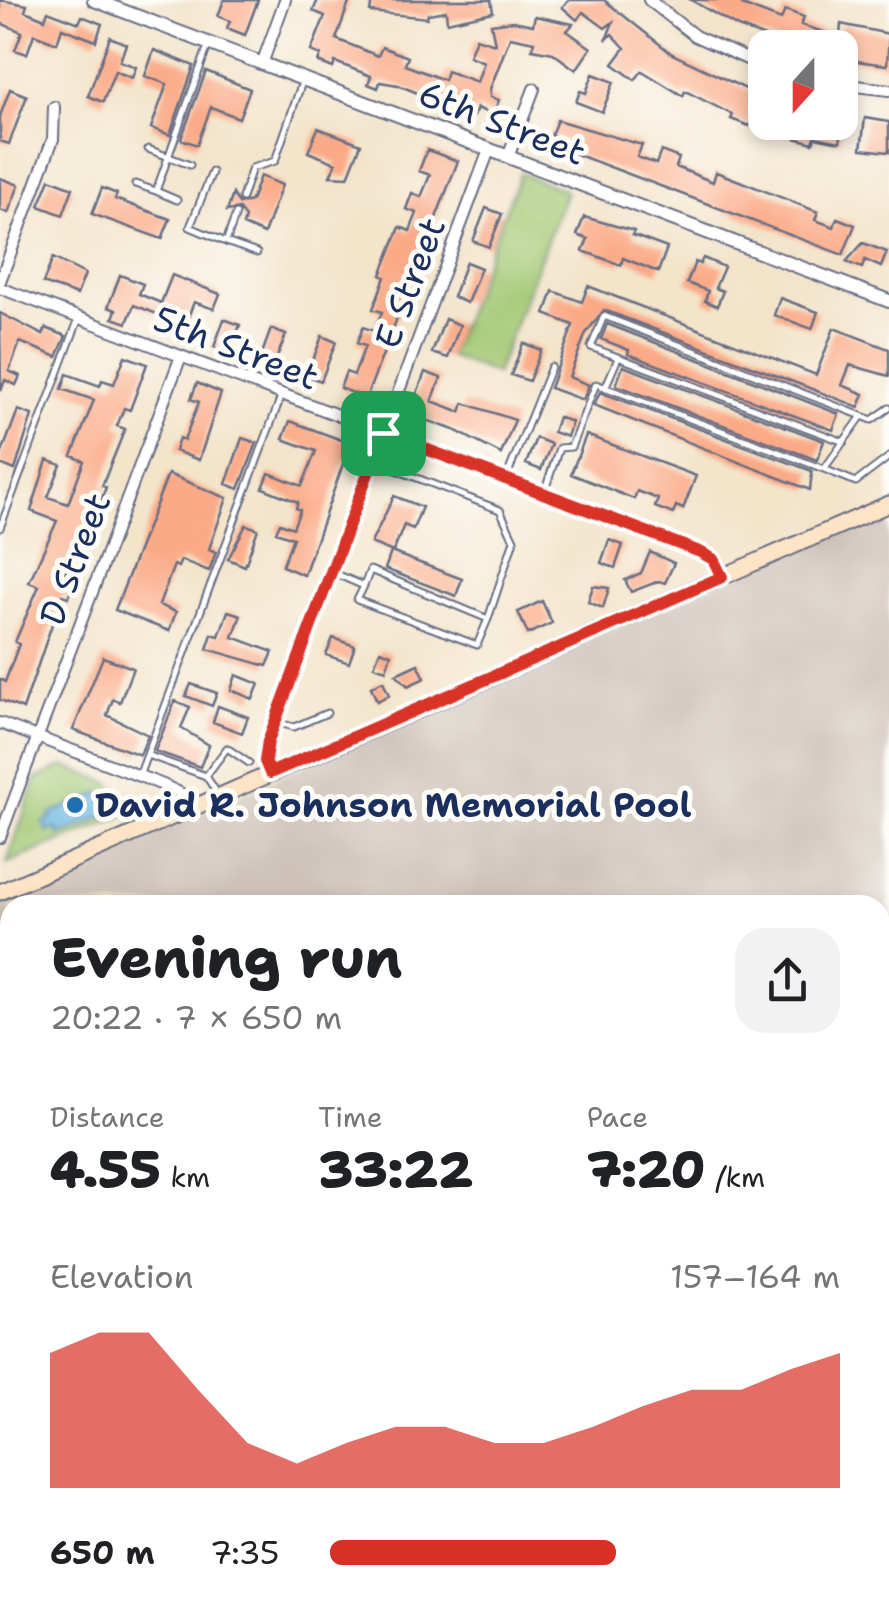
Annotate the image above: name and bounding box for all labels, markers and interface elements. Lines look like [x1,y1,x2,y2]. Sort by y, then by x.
north arrow [748,30,858,140]
map controls [748,30,858,140]
street label: 6th Street [412,69,592,176]
street label: E Street [363,211,456,355]
street label: 5th Street [147,295,325,400]
pin [341,391,426,476]
icon: arrive [356,406,411,461]
street label: D Street [28,486,121,632]
place label: David R. Johnson Memorial Pool [95,781,692,828]
marker: David R. Johnson Memorial Pool [64,794,86,816]
text: Evening run [50,921,402,995]
button: share [735,928,840,1033]
text: 20:22 · 7 × 650 m [50,996,342,1039]
text: Distance [50,1098,165,1136]
text: Time [318,1098,383,1136]
text: Pace [587,1098,648,1136]
text: 4.55 [50,1136,161,1203]
text: 33:22 [318,1136,473,1203]
text: 7:20 [587,1136,706,1203]
text: km [161,1158,210,1196]
text: /km [706,1158,765,1196]
text: Elevation [50,1255,193,1298]
text: 157–164 m [670,1255,840,1298]
text: 650 m [50,1531,155,1574]
text: 7:35 [210,1531,279,1574]

